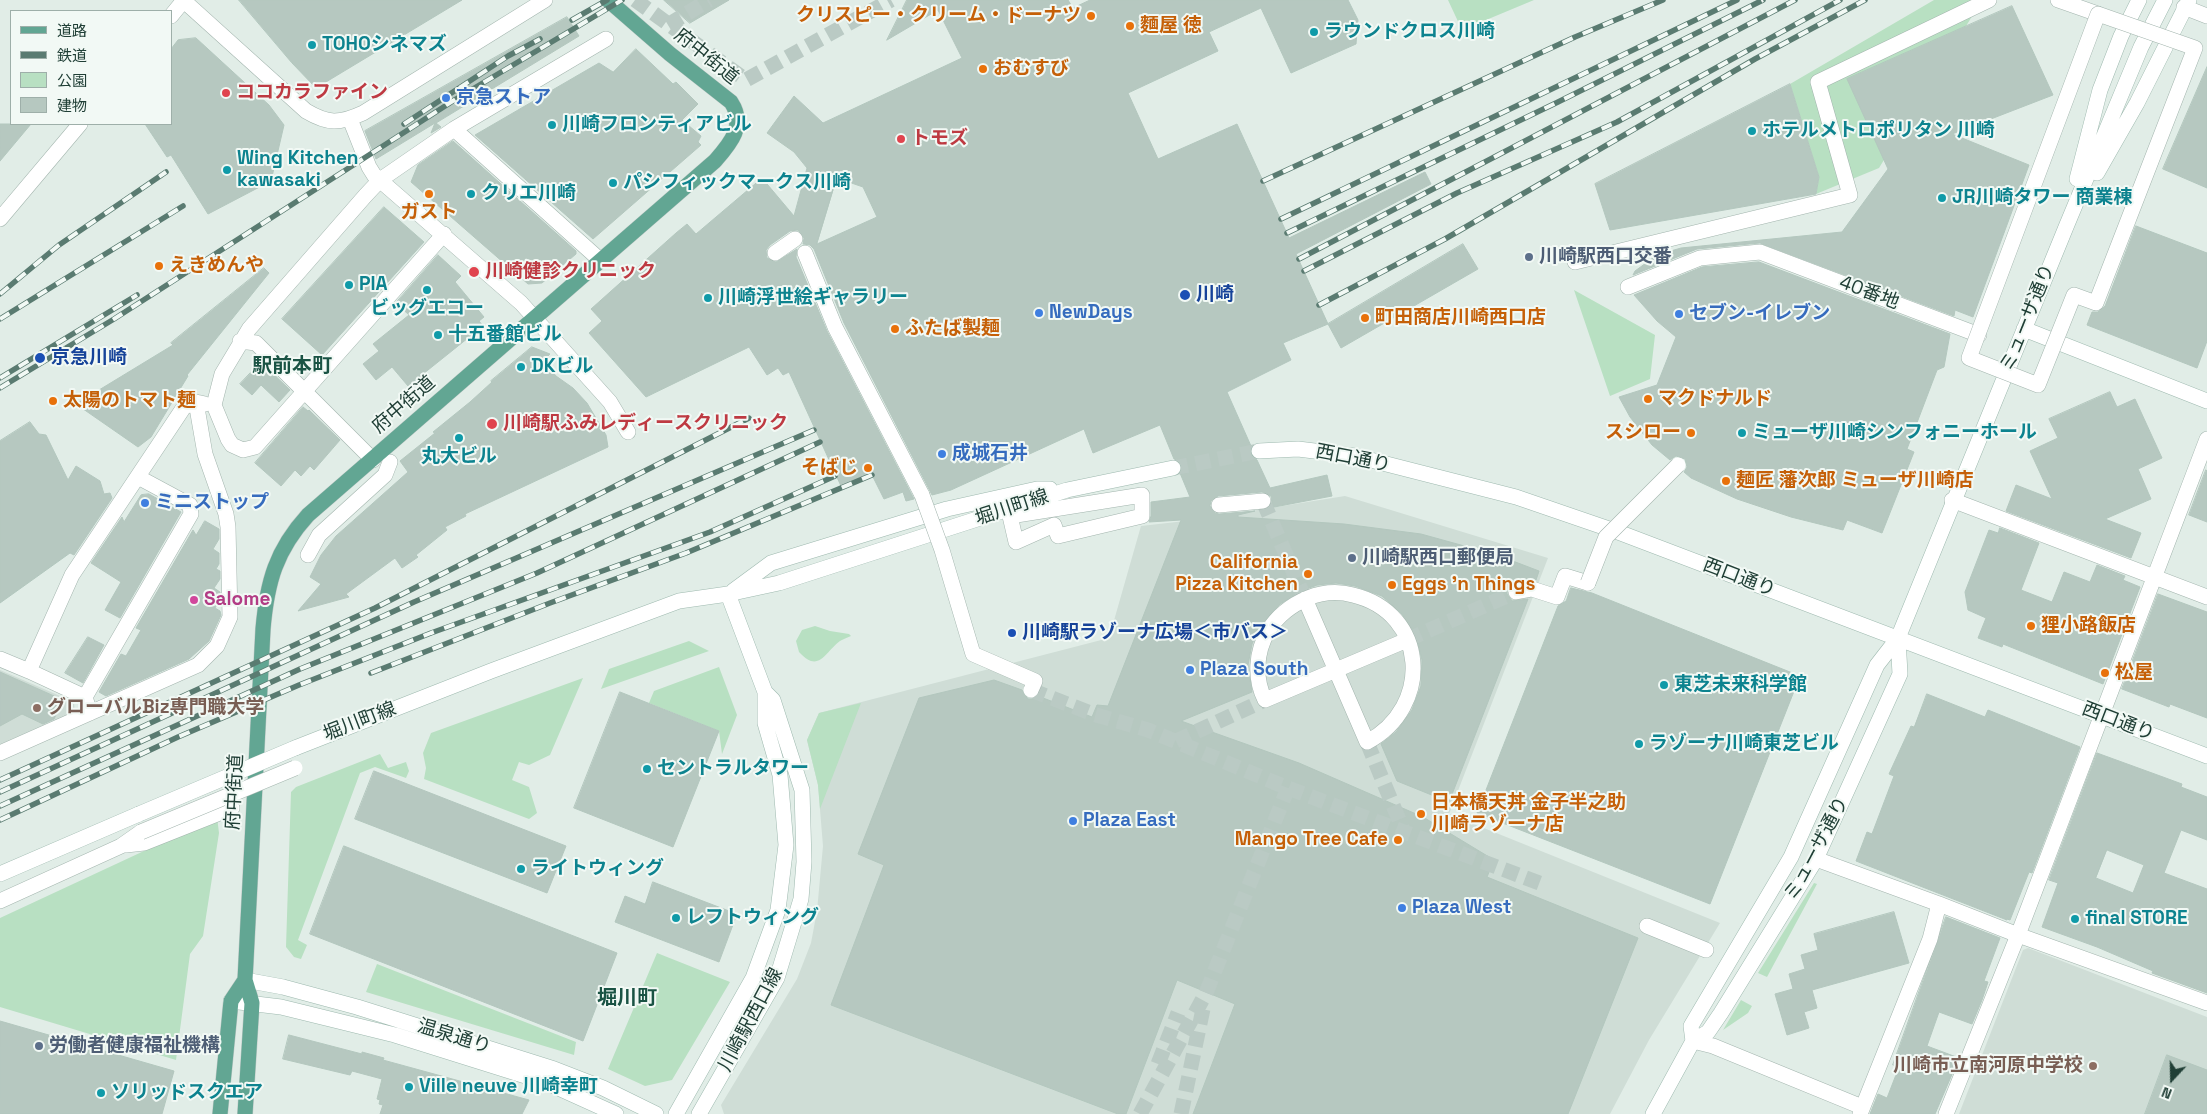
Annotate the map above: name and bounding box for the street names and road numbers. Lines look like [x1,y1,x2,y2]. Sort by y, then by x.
street label: 府中街道 [669,24,743,90]
street label: ミューザ通り [1996,261,2060,375]
street label: 40番地 [1836,271,1902,315]
street label: 府中街道 [368,371,440,439]
street label: 西口通り [1314,441,1392,477]
street label: 堀川町線 [972,485,1052,531]
street label: 西口通り [1699,554,1779,602]
street label: 堀川町線 [320,698,400,746]
street label: 西口通り [2078,698,2158,746]
street label: 府中街道 [222,753,248,831]
street label: ミューザ通り [1780,793,1854,905]
street label: 川崎駅西口線 [714,964,788,1076]
street label: 温泉通り [414,1015,494,1059]

